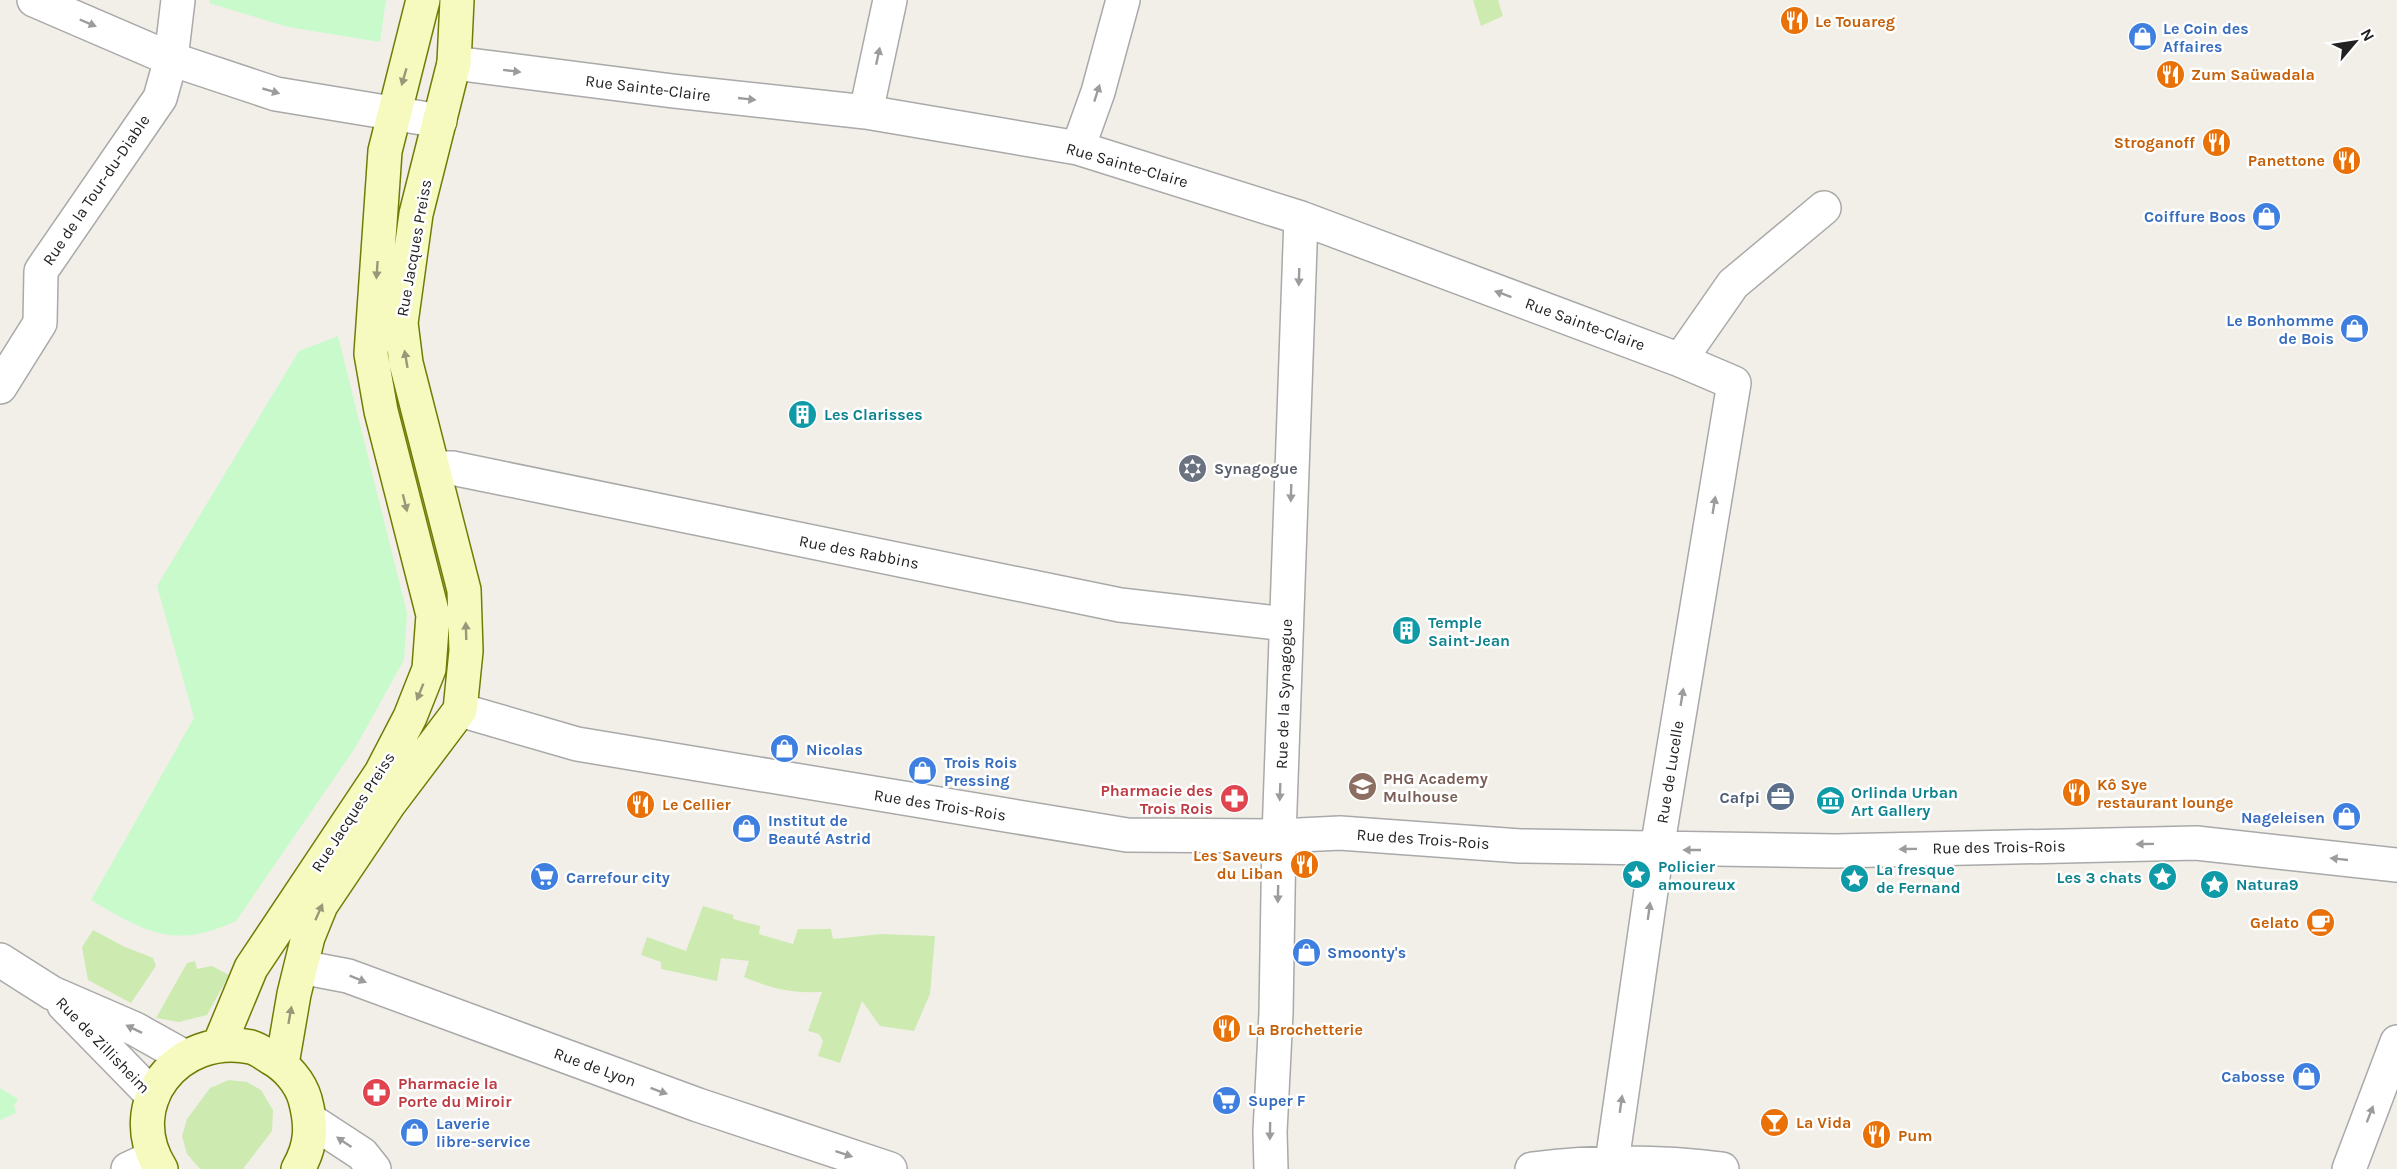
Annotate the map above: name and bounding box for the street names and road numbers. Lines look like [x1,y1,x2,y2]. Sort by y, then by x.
street label: Rue Sainte-Claire [584,71,712,105]
street label: Rue de la Tour-du-Diable [38,111,154,269]
street label: Rue Sainte-Claire [1064,138,1190,192]
street label: Rue Jacques Preiss [393,178,435,318]
street label: Rue Sainte-Claire [1523,294,1647,354]
street label: Rue des Rabbins [797,531,921,573]
street label: Rue de la Synagogue [1272,619,1296,769]
street label: Rue de Lucelle [1652,719,1688,825]
street label: Rue Jacques Preiss [307,749,399,875]
street label: Rue des Trois-Rois [873,785,1007,825]
street label: Rue des Trois-Rois [1356,825,1490,853]
street label: Rue des Trois-Rois [1932,836,2066,858]
street label: Rue de Zillisheim [52,993,154,1097]
street label: Rue de Lyon [551,1043,639,1091]

